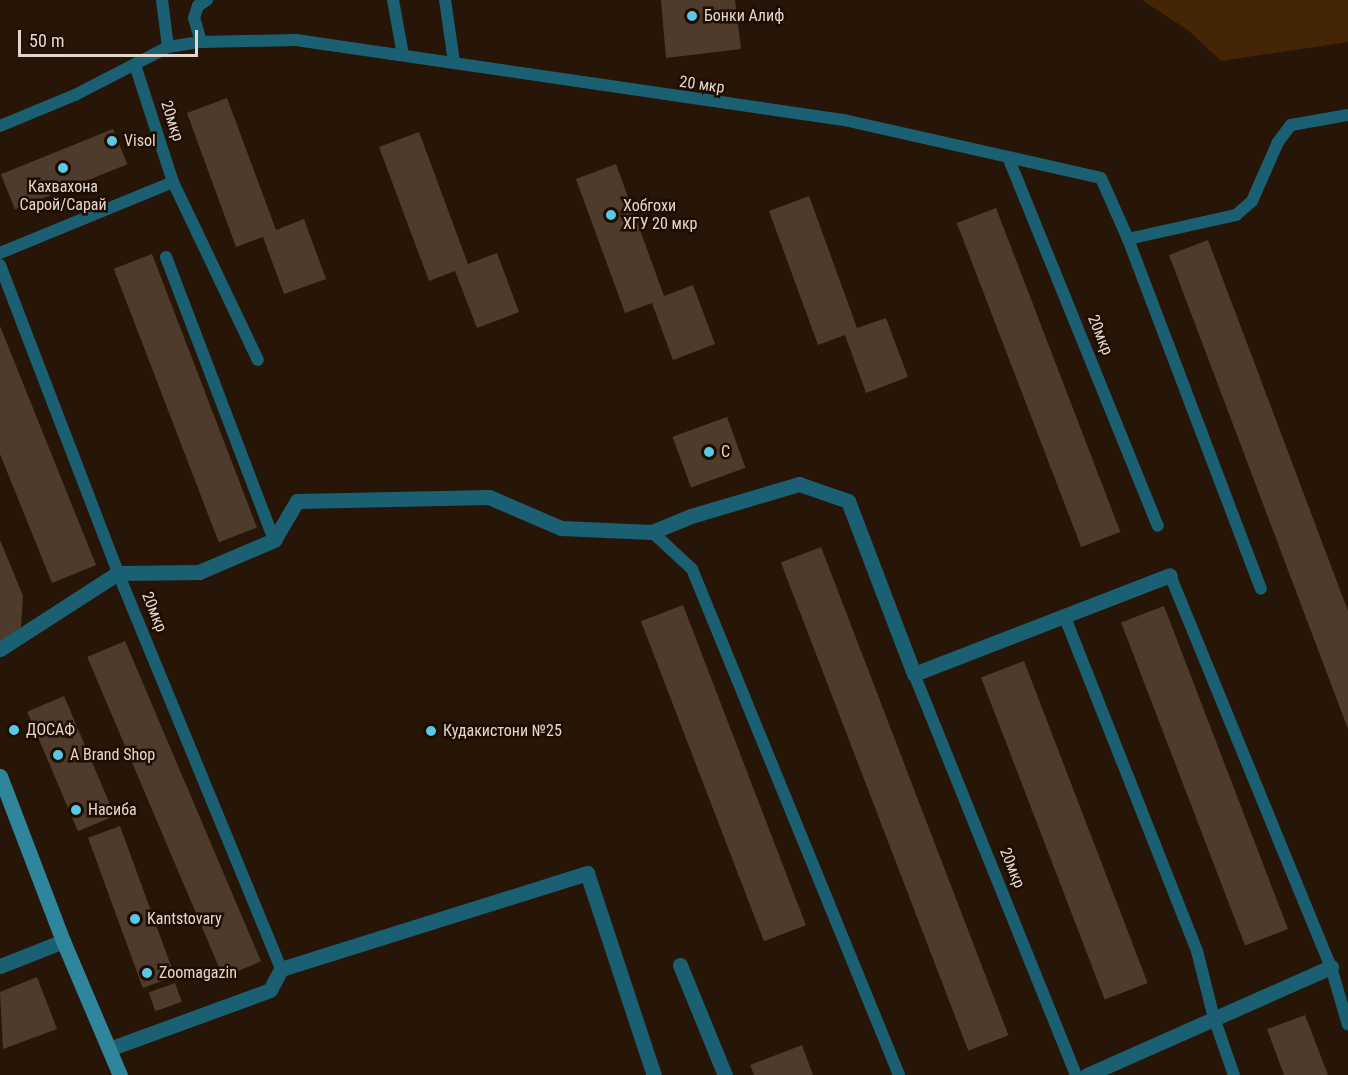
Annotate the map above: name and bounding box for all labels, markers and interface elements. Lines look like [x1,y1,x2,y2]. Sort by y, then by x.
place label: Бонки Алиф [704,6,784,26]
marker: Бонки Алиф [685,9,699,23]
scale bar [21,18,201,56]
text: 50 m [29,30,64,51]
street label: 20 мкр [678,72,726,98]
street label: 20мкр [156,98,188,144]
place label: Visol [124,131,156,151]
marker: Visol [105,134,119,148]
marker: Кахвахона Сарой/Сарай [56,161,70,175]
place label: Кахвахона Сарой/Сарай [19,177,107,215]
place label: Хобгохи ХГУ 20 мкр [623,196,697,234]
marker: Хобгохи ХГУ 20 мкр [604,208,618,222]
street label: 20мкр [1083,312,1117,358]
place label: С [721,442,730,462]
marker: С [702,445,716,459]
street label: 20мкр [137,589,171,635]
place label: ДОСАФ [26,720,75,740]
place label: Кудакистони №25 [443,721,562,741]
marker: ДОСАФ [7,723,21,737]
marker: Кудакистони №25 [424,724,438,738]
place label: A Brand Shop [70,745,155,765]
marker: A Brand Shop [51,748,65,762]
place label: Насиба [88,800,137,820]
marker: Насиба [69,803,83,817]
street label: 20мкр [995,845,1029,891]
place label: Kantstovary [147,909,222,929]
marker: Kantstovary [128,912,142,926]
place label: Zoomagazin [159,963,237,983]
marker: Zoomagazin [140,966,154,980]

